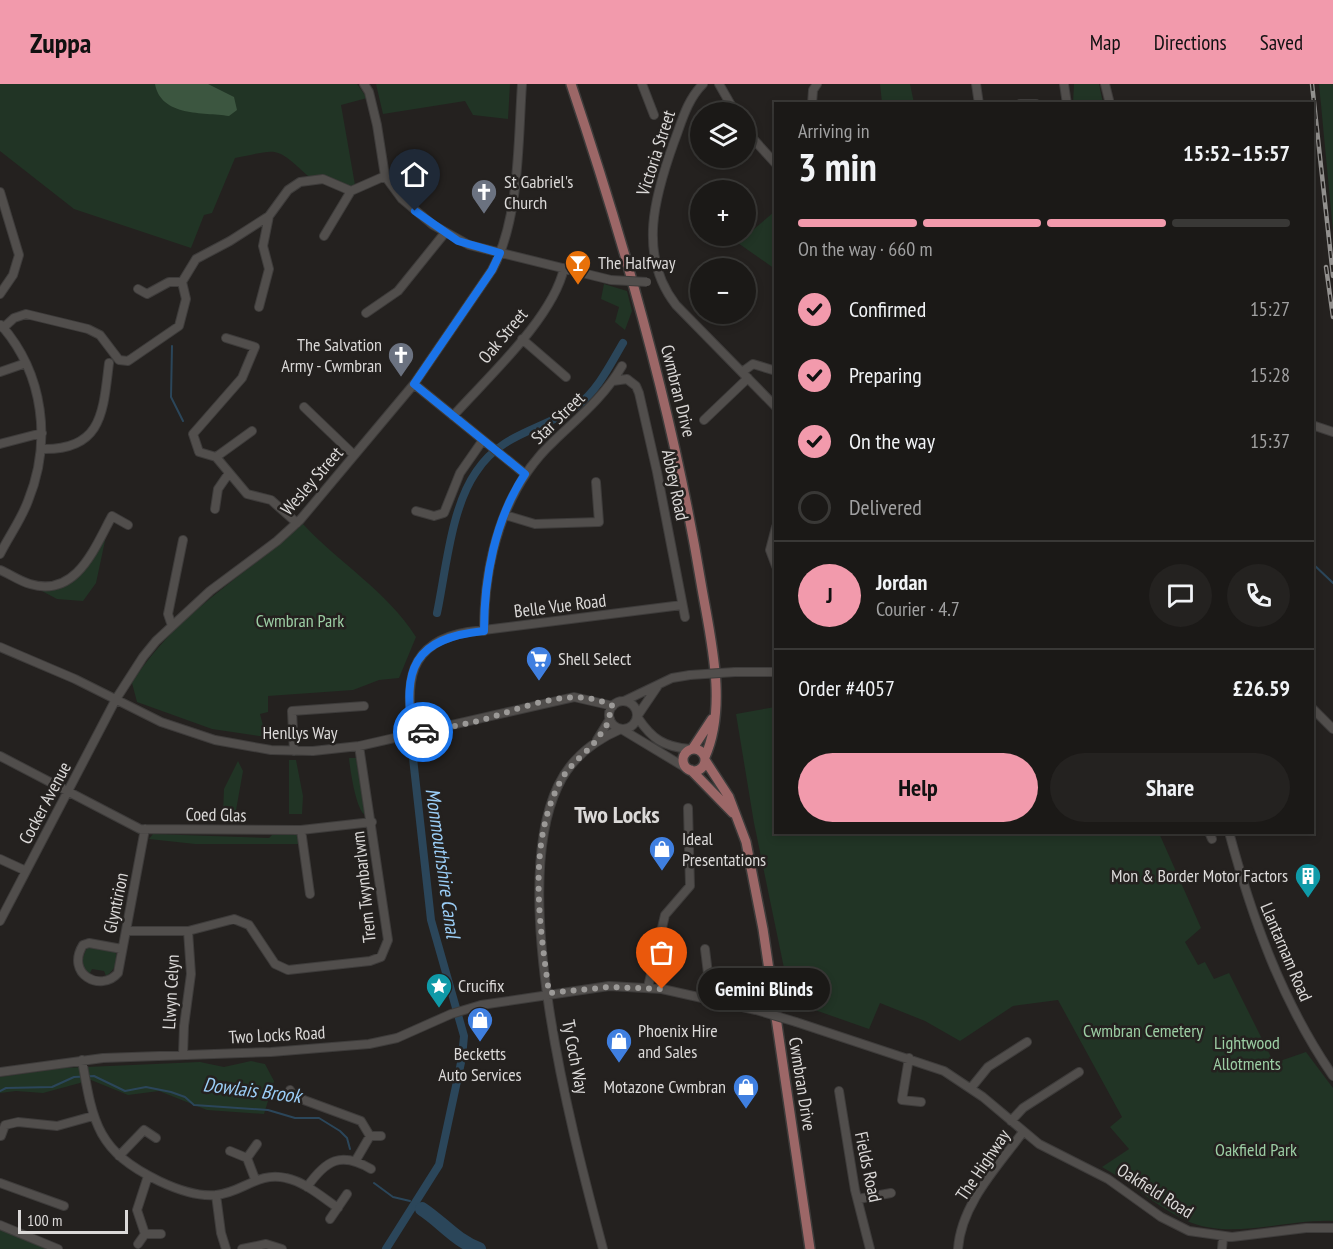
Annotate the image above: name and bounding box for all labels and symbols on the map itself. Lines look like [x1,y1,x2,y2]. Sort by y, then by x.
street label: Victoria Street [631,107,680,199]
pin [389,149,440,211]
place label: St Gabriel's Church [504,170,573,214]
church icon: St Gabriel's Church [469,177,499,215]
bar icon: The Halfway [563,248,593,286]
place label: The Halfway [598,251,676,274]
street label: Oak Street [473,303,532,368]
place label: The Salvation Army - Cwmbran [281,333,382,377]
church icon: The Salvation Army - Cwmbran [386,340,416,378]
street label: Cwmbran Drive [656,342,701,439]
street label: Star Street [526,386,589,449]
street label: Wesley Street [276,442,348,520]
street label: Abbey Road [657,447,694,523]
street label: Belle Vue Road [513,588,607,623]
park label: Cwmbran Park [256,609,344,632]
supermarket icon: Shell Select [524,644,554,682]
place label: Shell Select [558,647,631,670]
courier [393,702,453,762]
street label: Henllys Way [262,721,338,744]
street label: Cocker Avenue [13,758,76,848]
water label: Monmouthshire Canal [420,786,467,942]
district label: Two Locks [574,799,660,830]
street label: Coed Glas [185,802,247,827]
place label: Ideal Presentations [682,827,766,871]
street label: Trem Twynbarlwm [346,830,381,944]
shop icon: Ideal Presentations [647,834,677,872]
building icon: Mon & Border Motor Factors [1293,861,1323,899]
place label: Mon & Border Motor Factors [1111,864,1288,887]
street label: Glyntirion [98,871,133,935]
street label: Llantarnam Road [1255,899,1318,1005]
pin [636,927,687,989]
street label: Llwyn Celyn [157,954,184,1030]
callout: Gemini Blinds [698,968,830,1010]
place icon: Crucifix [424,971,454,1009]
place label: Crucifix [458,974,505,997]
shop icon: Becketts Auto Services [465,1005,495,1043]
street label: Ty Coch Way [557,1018,594,1096]
place label: Phoenix Hire and Sales [638,1019,718,1063]
park label: Cwmbran Cemetery [1083,1019,1203,1042]
street label: Two Locks Road [228,1020,326,1049]
shop icon: Phoenix Hire and Sales [604,1026,634,1064]
park label: Lightwood Allotments [1213,1031,1281,1075]
street label: Cwmbran Drive [784,1036,821,1132]
place label: Becketts Auto Services [438,1042,522,1086]
water label: Dowlais Brook [201,1071,305,1109]
shop icon: Motazone Cwmbran [731,1072,761,1110]
place label: Motazone Cwmbran [604,1075,726,1098]
street label: The Highway [950,1125,1015,1205]
street label: Fields Road [850,1130,887,1204]
park label: Oakfield Park [1215,1138,1297,1161]
street label: Oakfield Road [1113,1158,1198,1223]
scale bar [18,1207,128,1234]

